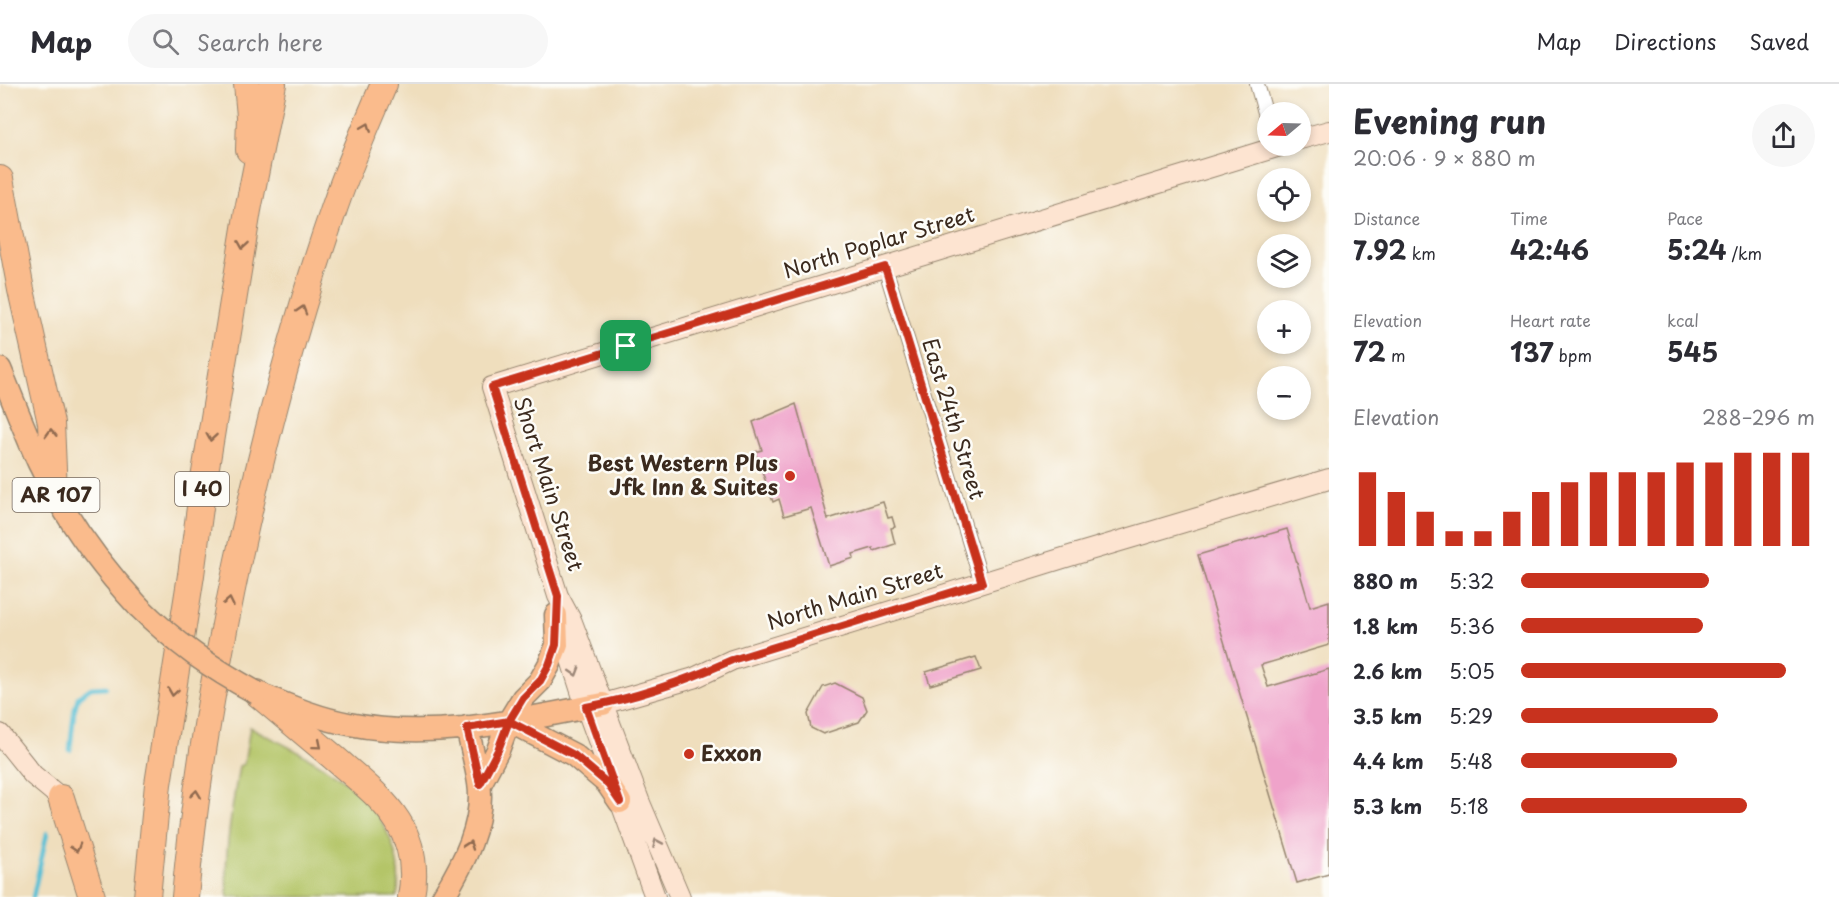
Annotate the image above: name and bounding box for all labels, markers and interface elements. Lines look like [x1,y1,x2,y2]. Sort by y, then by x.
search box [128,14,548,68]
text: Map [30,20,92,63]
icon: search [149,25,182,58]
text: Search here [197,25,323,58]
text: Map [1536,25,1581,57]
text: Directions [1614,25,1716,57]
text: Saved [1749,25,1809,57]
text: Evening run [1353,95,1546,145]
north arrow [1257,102,1311,156]
map controls [1257,102,1311,420]
button: share [1752,104,1815,167]
one-way arrow [360,122,372,133]
text: 20:06 · 9 × 880 m [1353,143,1536,173]
button: locate [1257,168,1311,222]
street label: North Poplar Street [779,197,978,285]
text: Distance [1353,206,1420,230]
text: Time [1510,206,1548,230]
text: Pace [1667,206,1703,230]
text: 7.92 [1353,230,1407,269]
text: 42:46 [1510,230,1589,269]
text: 5:24 [1667,230,1726,269]
button: layers [1257,234,1311,288]
one-way arrow [237,240,249,249]
text: km [1407,241,1436,265]
text: /km [1726,241,1762,265]
button: + [1257,300,1311,354]
one-way arrow [295,306,307,316]
text: Elevation [1353,308,1422,332]
text: Heart rate [1510,308,1591,332]
text: kcal [1667,308,1699,332]
pin [600,320,651,371]
icon: arrive [609,329,642,362]
text: 72 [1353,332,1386,371]
text: 137 [1510,332,1554,371]
text: 545 [1667,332,1718,371]
street label: East 24th Street [915,334,995,503]
text: m [1386,343,1406,367]
text: bpm [1554,343,1592,367]
button: − [1257,366,1311,420]
street label: Short Main Street [507,392,593,575]
text: Elevation [1353,402,1439,432]
text: 288–296 m [1702,402,1815,432]
one-way arrow [45,429,58,438]
one-way arrow [205,432,218,442]
place label: Best Western Plus Jfk Inn & Suites [587,446,778,502]
marker: Best Western Plus Jfk Inn & Suites [783,469,797,483]
road number: I 40 [175,472,229,506]
road number: AR 107 [13,478,100,512]
street label: North Main Street [763,553,946,637]
text: 880 m [1353,566,1418,596]
text: 5:32 [1449,566,1494,596]
one-way arrow [222,597,235,607]
text: 1.8 km [1353,611,1418,641]
text: 5:36 [1449,611,1495,641]
text: 2.6 km [1353,656,1422,686]
text: 5:05 [1449,656,1495,686]
one-way arrow [567,666,580,677]
one-way arrow [167,688,179,697]
text: 3.5 km [1353,701,1422,731]
text: 5:29 [1449,701,1493,731]
place label: Exxon [701,736,762,768]
one-way arrow [311,737,322,748]
text: 4.4 km [1353,746,1424,776]
text: 5:48 [1449,746,1493,776]
marker: Exxon [682,747,696,761]
one-way arrow [189,789,202,798]
text: 5.3 km [1353,791,1422,821]
text: 5:18 [1449,791,1489,821]
one-way arrow [652,839,664,850]
one-way arrow [462,840,475,851]
one-way arrow [69,842,81,853]

